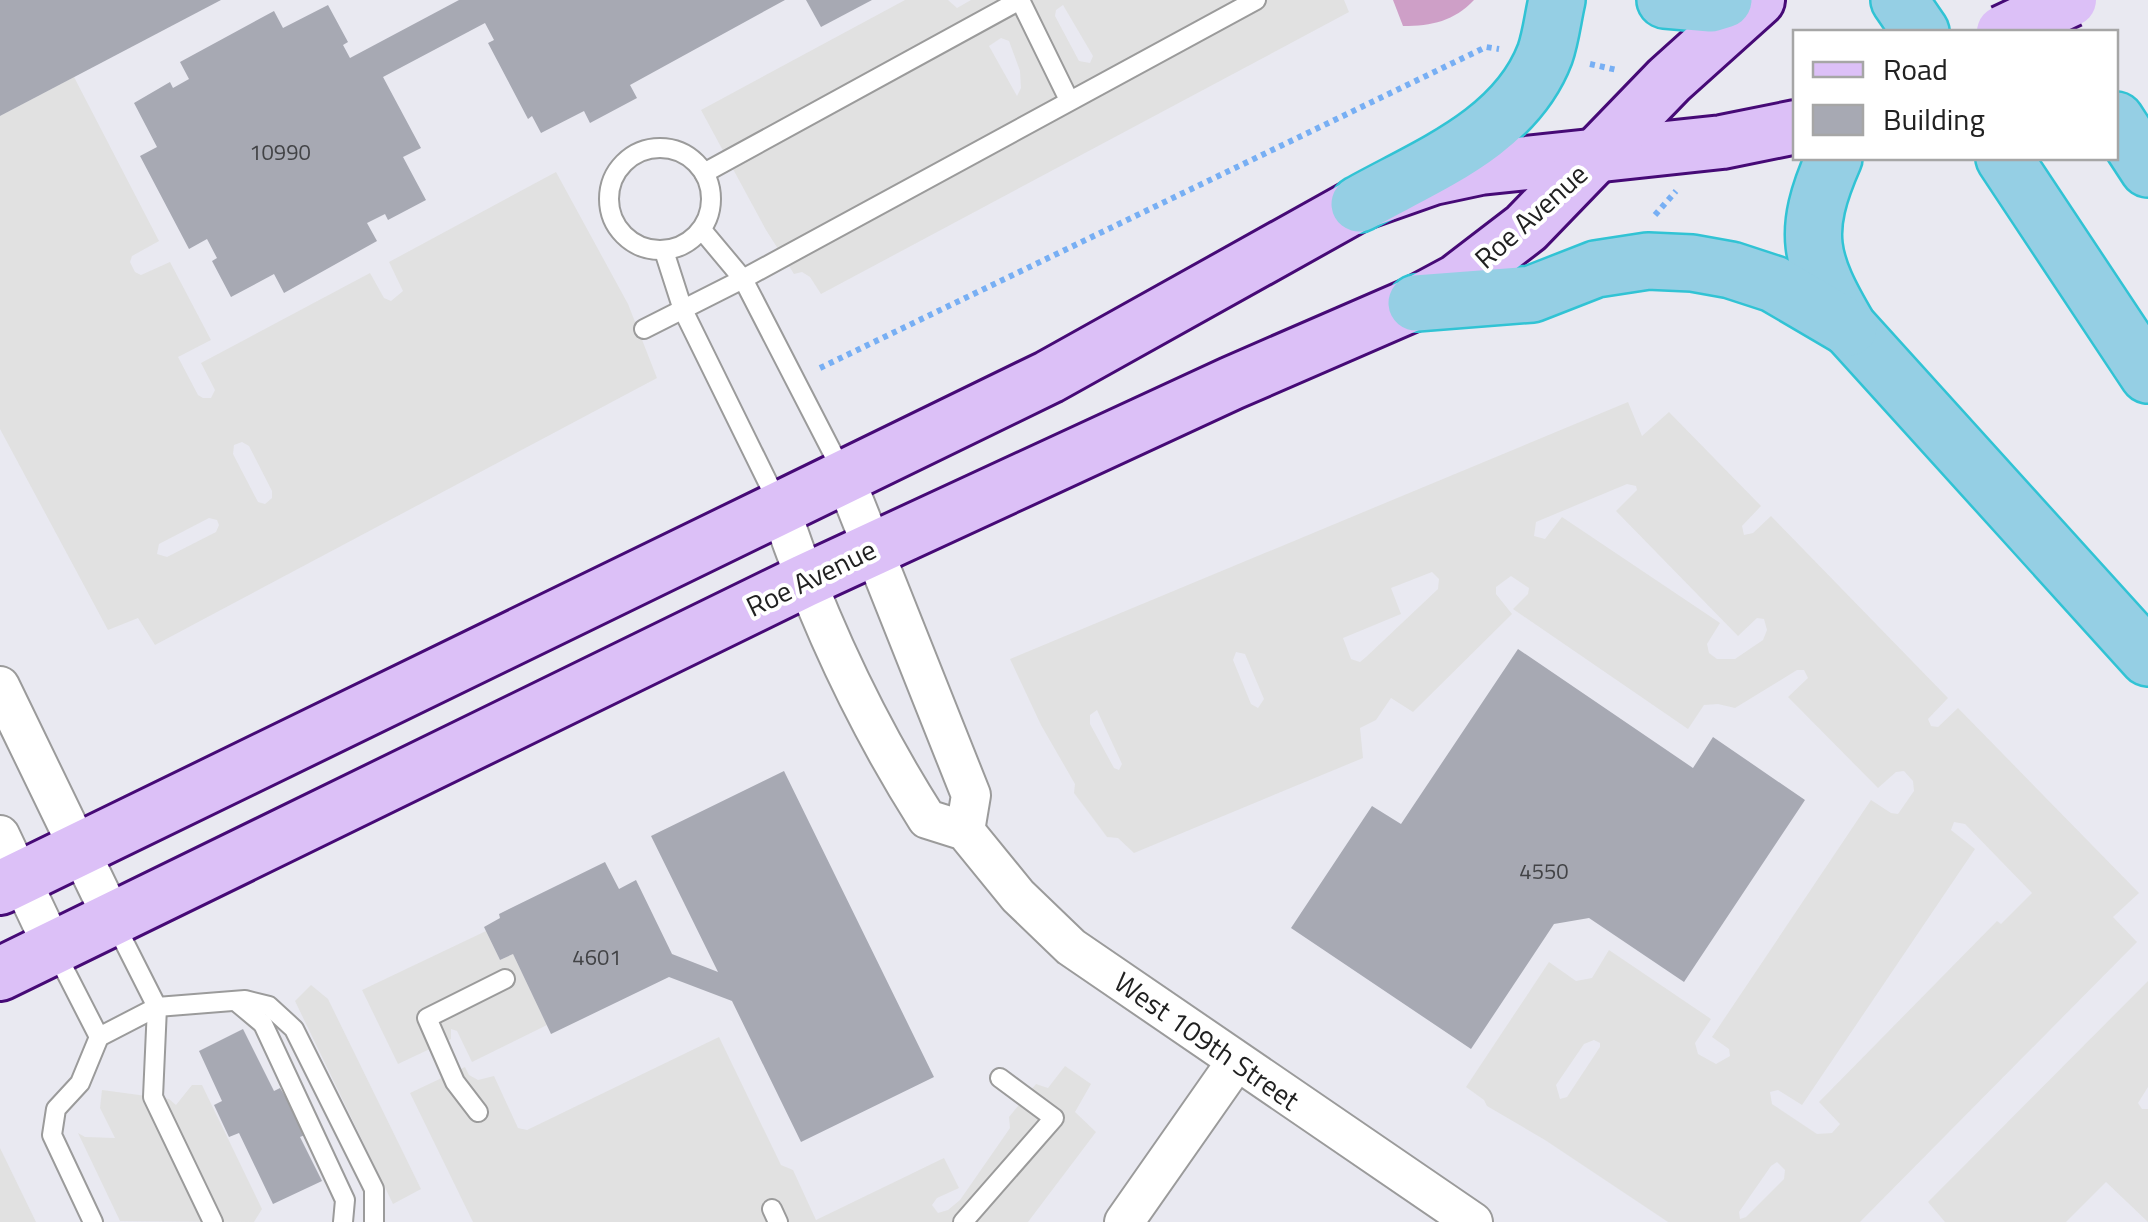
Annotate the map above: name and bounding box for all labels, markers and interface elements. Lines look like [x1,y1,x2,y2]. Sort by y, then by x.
legend [1793,30,2118,160]
text: Road [1883,46,1948,92]
text: Building [1883,96,1985,142]
house number: 10990 [249,135,311,169]
street label: Roe Avenue [1464,153,1597,278]
street label: Roe Avenue [739,528,883,627]
house number: 4550 [1519,854,1569,888]
house number: 4601 [572,940,622,974]
street label: West 109th Street [1106,961,1309,1121]

